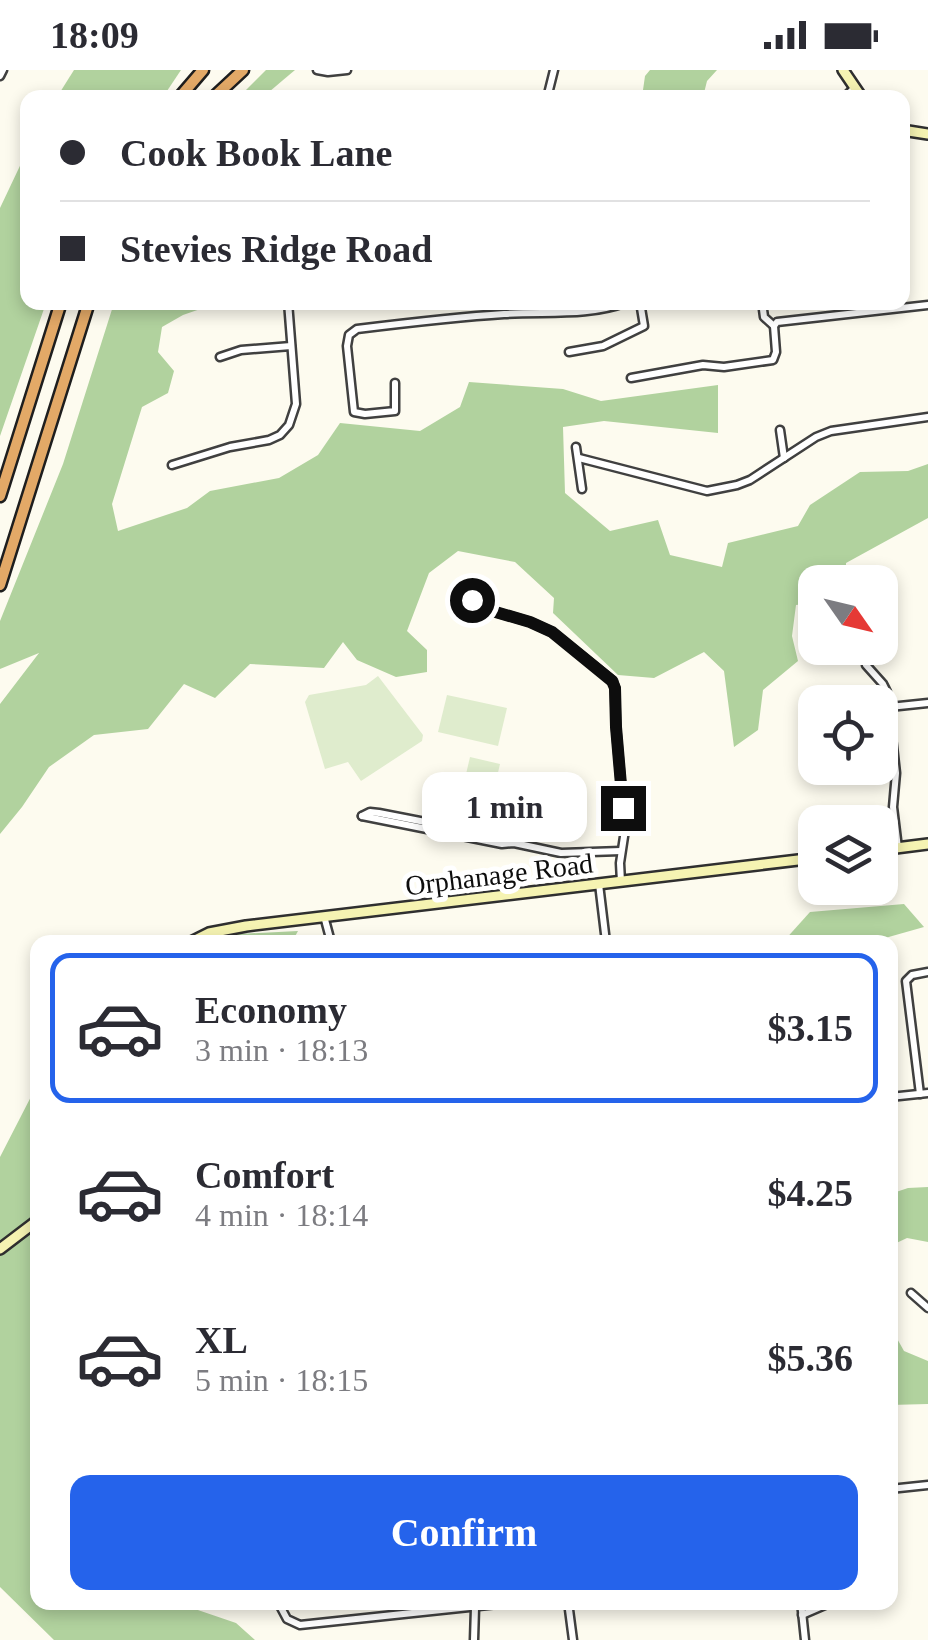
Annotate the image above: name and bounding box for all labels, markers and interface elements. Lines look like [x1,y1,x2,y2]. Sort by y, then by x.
text: 18:09 [50,14,139,56]
text: Cook Book Lane [120,132,392,174]
text: Stevies Ridge Road [120,228,432,270]
north arrow [798,565,898,665]
map controls [798,565,898,905]
route start [450,578,495,623]
button: locate [798,685,898,785]
callout: 1 min [423,773,588,843]
route end [601,786,646,831]
text: 1 min [466,789,543,825]
button: layers [798,805,898,905]
street label: Orphanage Road [403,848,595,901]
icon: car [75,983,165,1073]
text: Economy [195,989,347,1031]
text: $3.15 [768,1007,853,1049]
text: 3 min · 18:13 [195,1032,368,1068]
icon: car [75,1148,165,1238]
text: Comfort [195,1154,334,1196]
text: $4.25 [768,1172,853,1214]
text: 4 min · 18:14 [195,1197,368,1233]
icon: car [75,1313,165,1403]
text: XL [195,1319,248,1361]
text: $5.36 [768,1337,853,1379]
text: 5 min · 18:15 [195,1362,368,1398]
button: Confirm [70,1475,858,1590]

